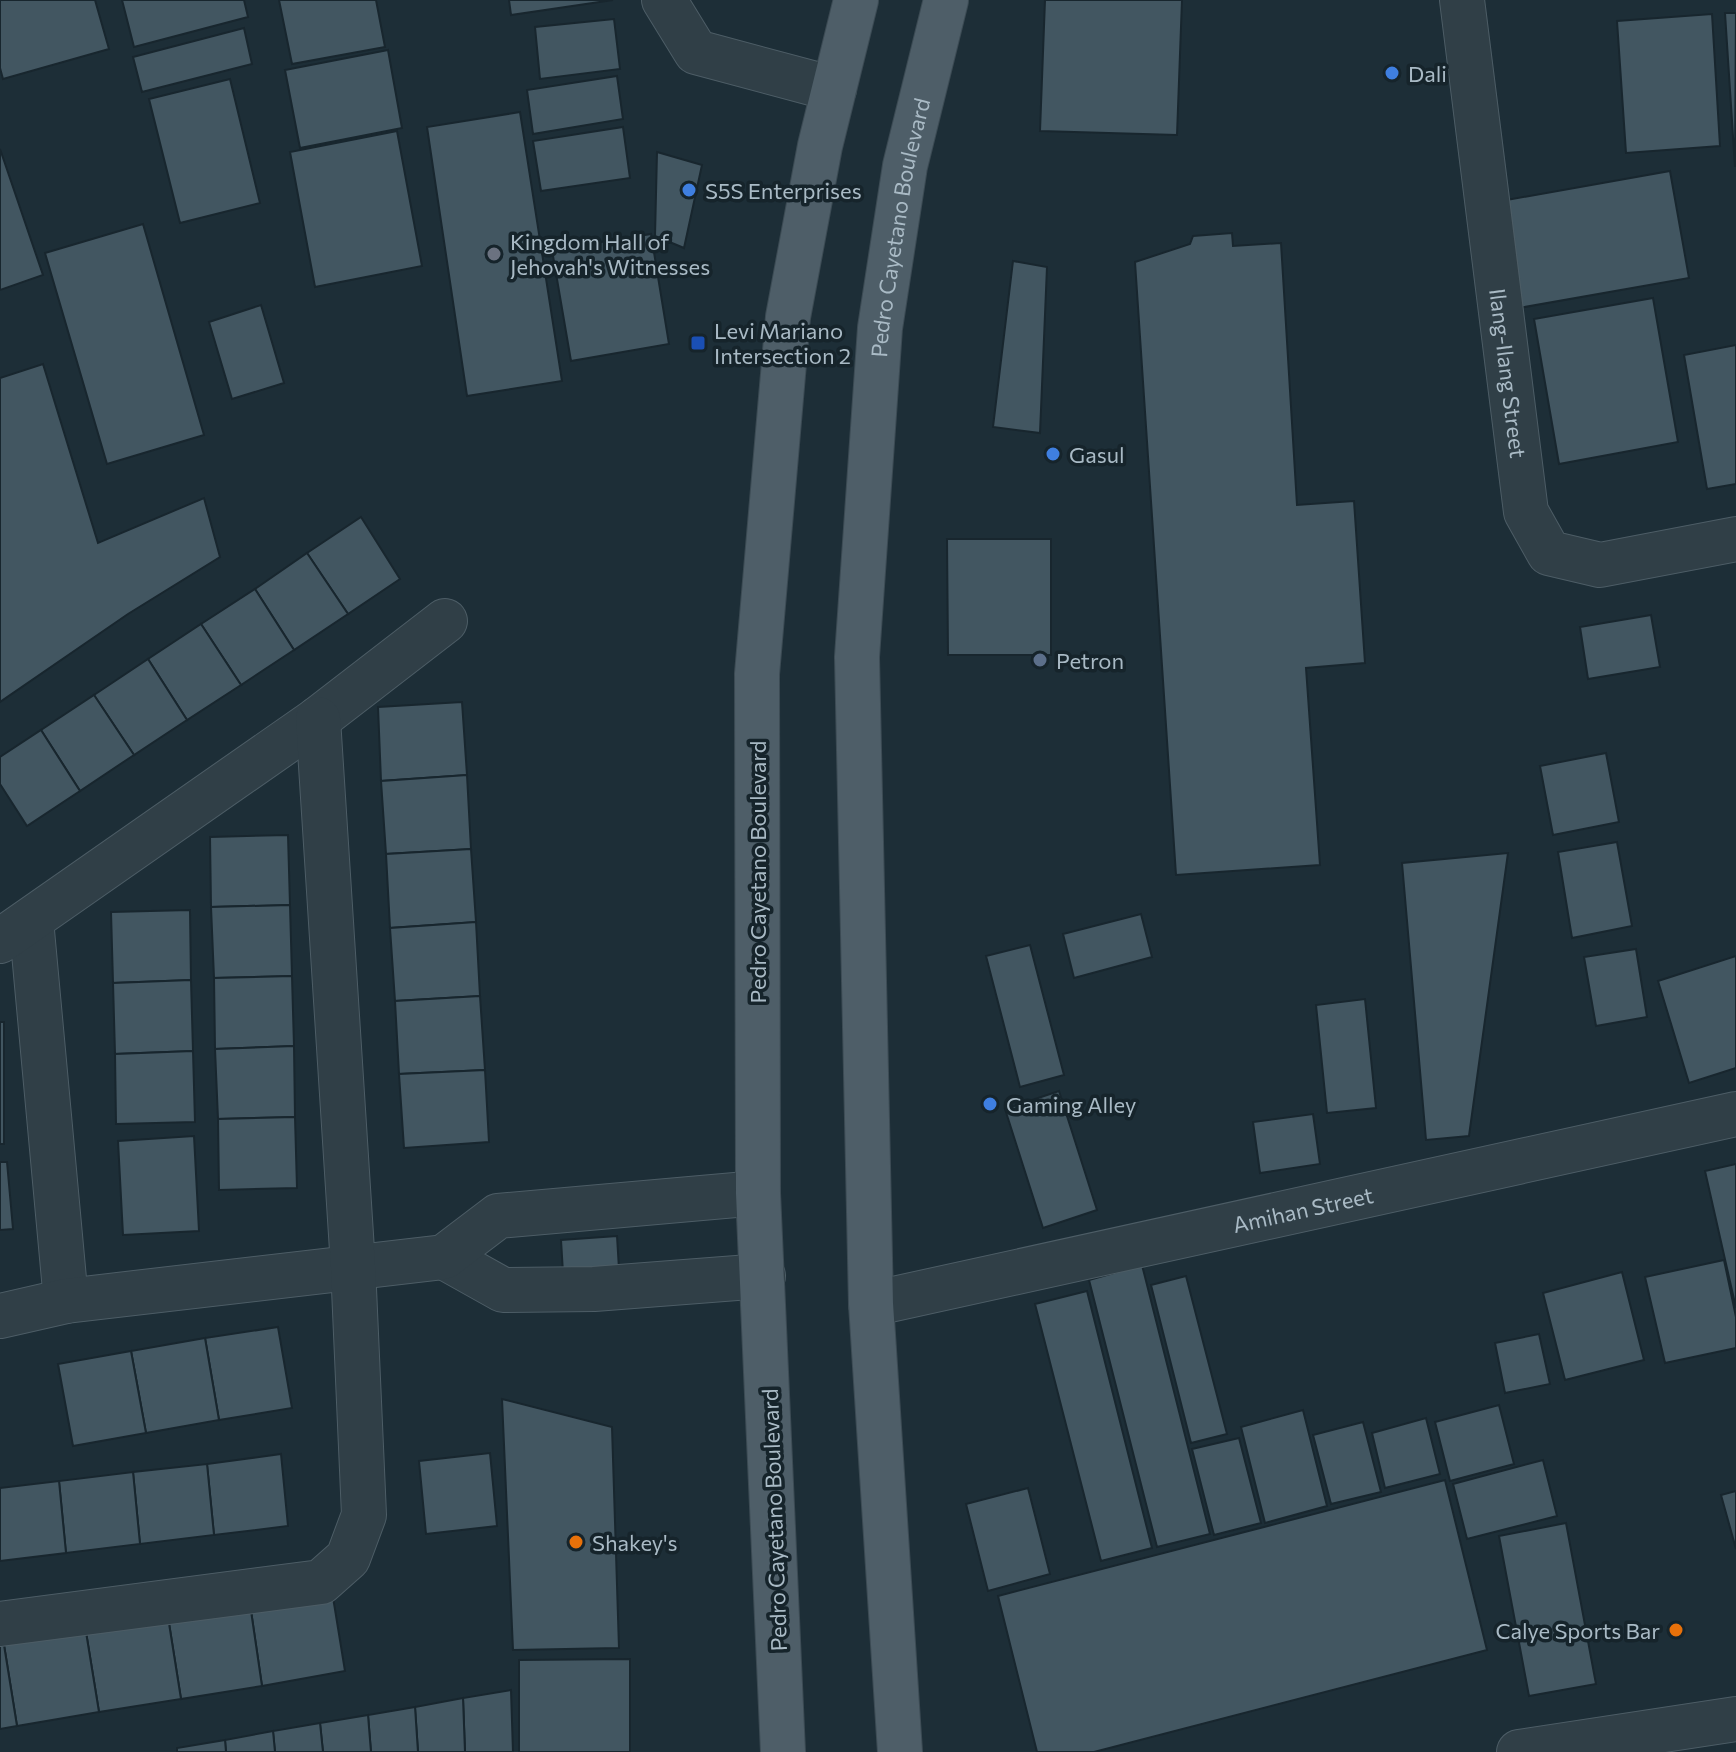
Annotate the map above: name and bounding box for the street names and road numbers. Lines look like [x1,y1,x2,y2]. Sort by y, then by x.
street label: Pedro Cayetano Boulevard [864,95,935,358]
street label: Ilang-Ilang Street [1485,287,1533,460]
street label: Pedro Cayetano Boulevard [744,741,771,1004]
street label: Amihan Street [1230,1181,1376,1238]
street label: Pedro Cayetano Boulevard [756,1388,792,1652]

